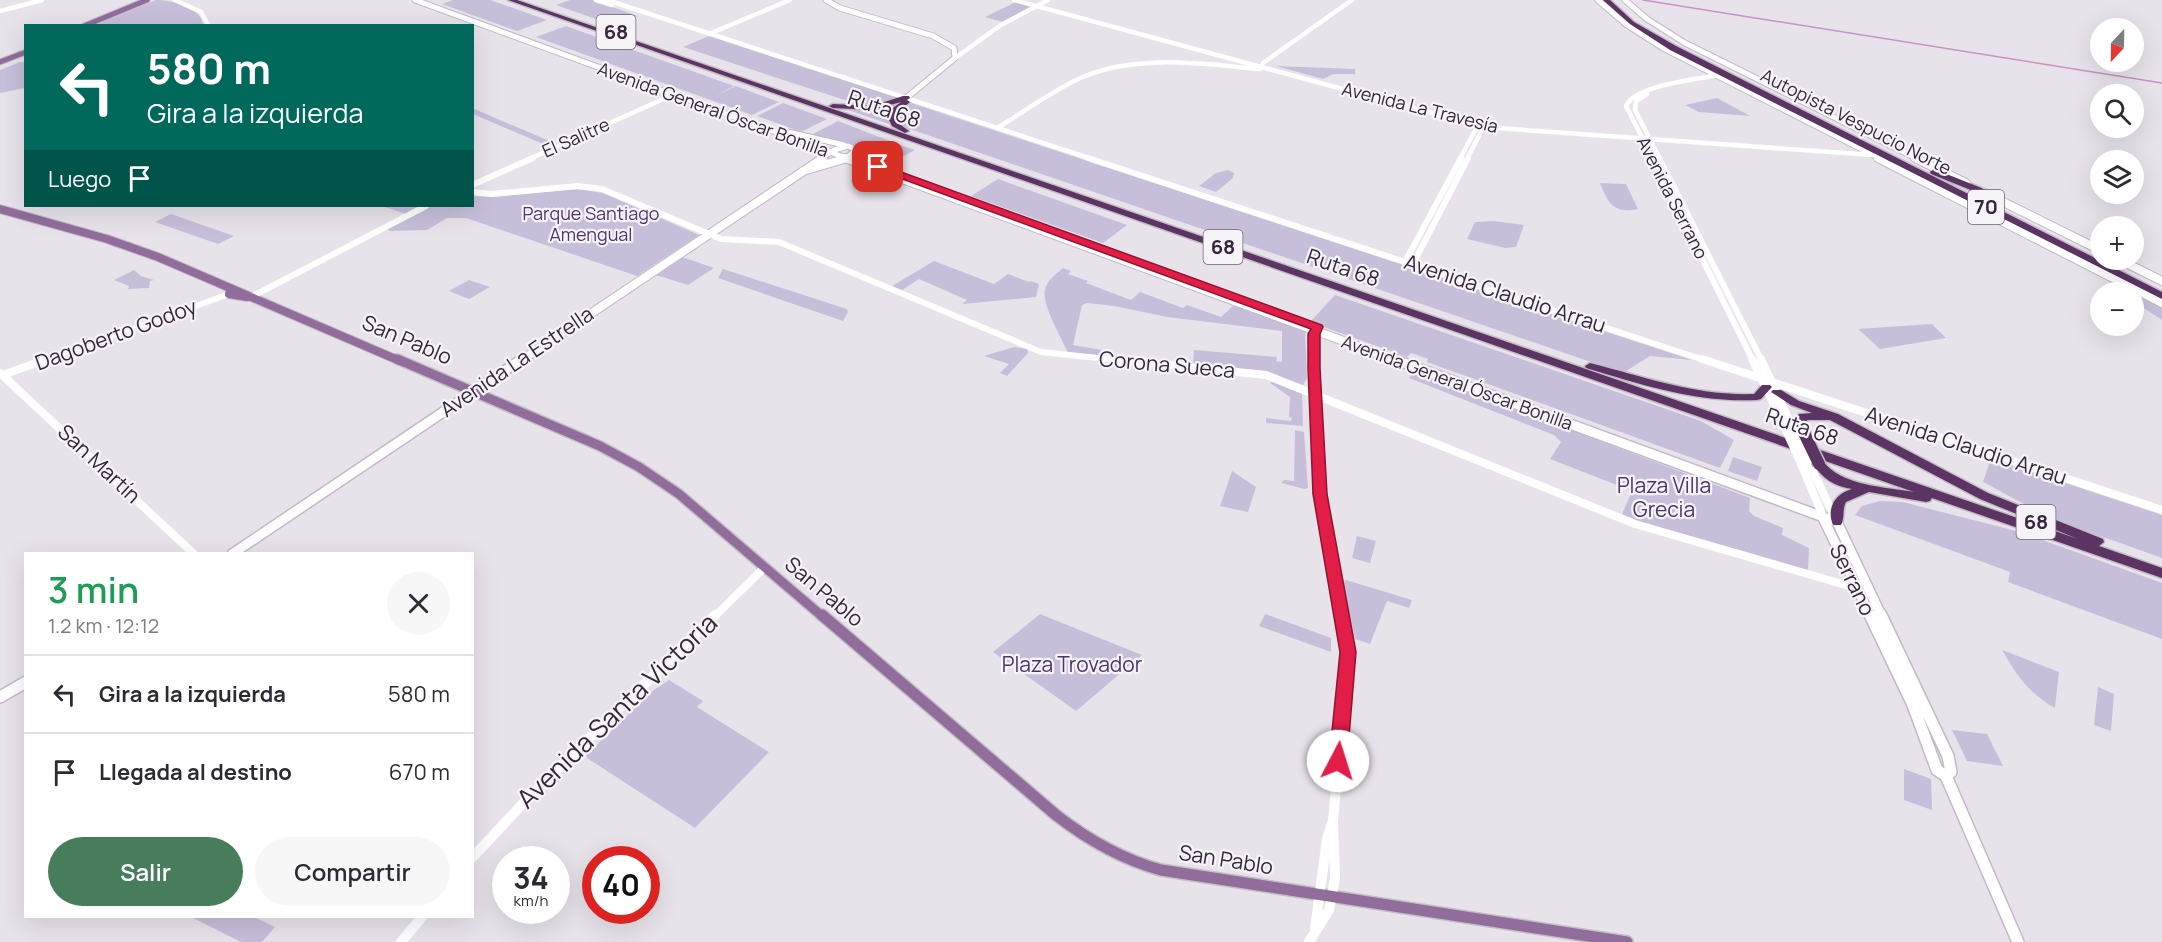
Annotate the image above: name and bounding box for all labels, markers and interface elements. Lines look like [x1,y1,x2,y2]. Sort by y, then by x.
road number: 68 [596,15,636,49]
north arrow [2090,18,2144,72]
map controls [2090,18,2144,336]
text: 580 m [147,39,271,97]
icon: left [48,48,126,126]
street label: Avenida General Óscar Bonilla [594,56,832,162]
street label: Autopista Vespucio Norte [1757,63,1956,180]
street label: Avenida La Travesía [1340,76,1501,138]
street label: Ruta 68 [844,83,924,134]
button: search [2090,84,2144,138]
text: Gira a la izquierda [147,94,363,131]
street label: El Salitre [538,112,613,163]
street label: Avenida Serrano [1632,132,1714,263]
pin [852,141,903,192]
icon: arrive [861,150,894,183]
button: layers [2090,150,2144,204]
icon: arrive [123,162,156,195]
text: Luego [48,164,111,194]
road number: 70 [1968,190,2004,224]
park label: Parque Santiago Amengual [523,201,659,246]
button: + [2090,216,2144,270]
road number: 68 [1204,230,1242,264]
street label: Ruta 68 [1303,242,1383,293]
street label: Avenida Claudio Arrau [1401,247,1610,339]
button: − [2090,282,2144,336]
street label: Dagoberto Godoy [31,292,200,376]
street label: Avenida La Estrella [434,299,599,423]
street label: San Pablo [358,308,457,371]
street label: Avenida General Óscar Bonilla [1338,329,1576,435]
street label: Corona Sueca [1098,344,1236,384]
street label: Avenida Claudio Arrau [1862,399,2071,491]
street label: Ruta 68 [1762,401,1842,452]
street label: San Martín [52,418,147,509]
park label: Plaza Villa Grecia [1617,471,1711,523]
road number: 68 [2016,505,2056,539]
street label: Serrano [1824,539,1882,620]
street label: San Pablo [779,550,870,632]
text: 3 min [48,565,139,614]
button: close [387,572,450,635]
street label: Avenida Santa Victoria [508,605,725,816]
text: 1.2 km · 12:12 [48,612,159,639]
park label: Plaza Trovador [1002,650,1143,678]
icon: left [48,678,81,711]
text: Gira a la izquierda [99,679,286,709]
text: 580 m [388,679,450,709]
position arrow [1306,729,1370,793]
icon: arrive [48,756,81,789]
text: Llegada al destino [99,757,292,787]
text: 670 m [389,757,450,787]
button: Salir [48,837,243,906]
button: Compartir [255,837,450,906]
street label: San Pablo [1177,838,1275,880]
speed limit sign: 40 [582,846,660,924]
text: 34 [513,857,549,898]
text: km/h [514,890,548,911]

